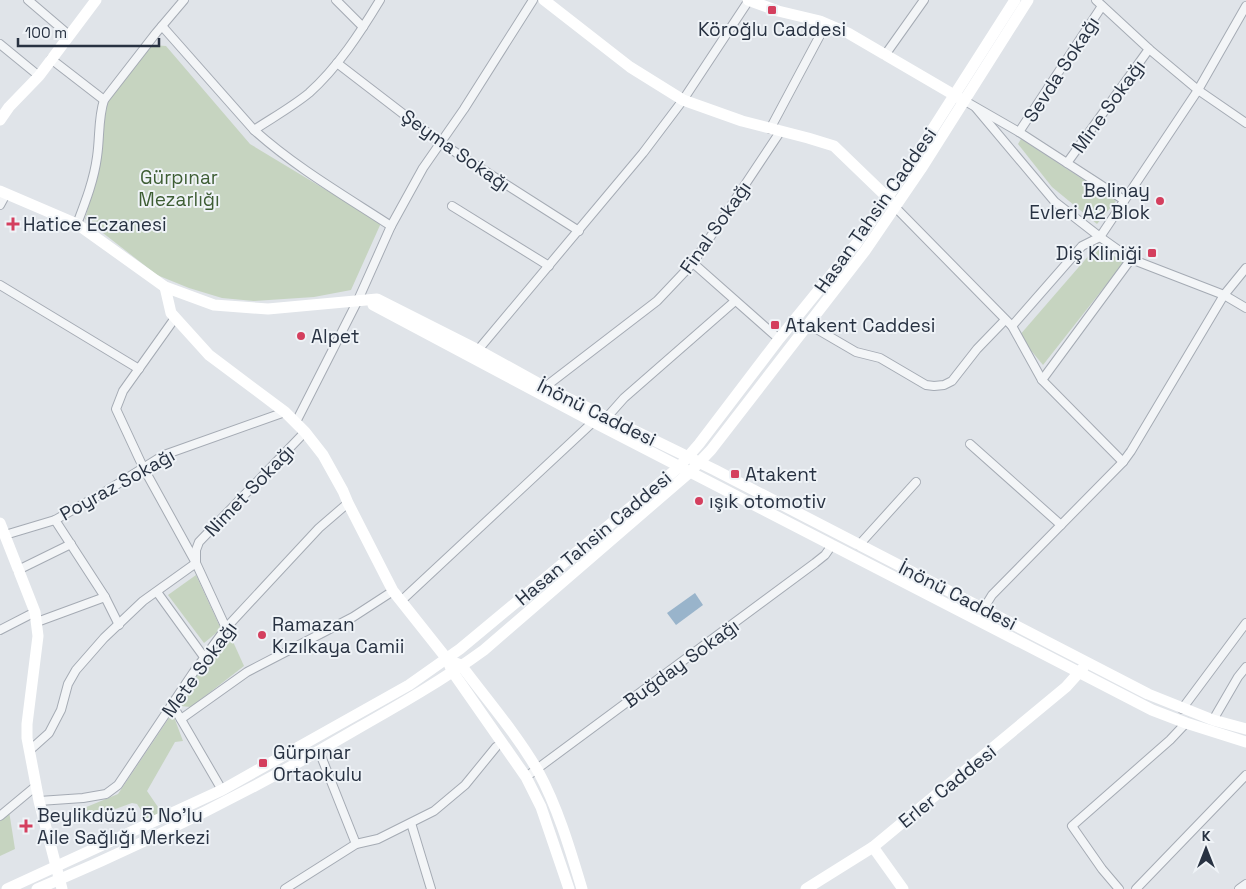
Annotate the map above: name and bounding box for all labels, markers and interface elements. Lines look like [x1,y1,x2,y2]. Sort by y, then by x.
marker: Köroğlu Caddesi [766,4,778,16]
street label: Sevda Sokağı [1018,12,1105,127]
scale bar [18,15,159,47]
place label: Köroğlu Caddesi [698,17,846,42]
text: 100 m [25,23,67,42]
street label: Mine Sokağı [1066,55,1151,158]
street label: Şeyma Sokağı [396,104,515,197]
street label: Hasan Tahsin Caddesi [809,123,942,298]
park label: Gürpınar Mezarlığı [138,165,220,212]
street label: Final Sokağı [674,176,757,279]
place label: Belinay Evleri A2 Blok [1029,178,1150,225]
marker: Belinay Evleri A2 Blok [1154,195,1166,207]
place label: Hatice Eczanesi [23,212,167,237]
marker: Hatice Eczanesi [7,218,19,230]
place label: Diş Kliniği [1056,241,1142,266]
marker: Diş Kliniği [1146,247,1158,259]
place label: Atakent Caddesi [785,313,935,338]
marker: Atakent Caddesi [769,319,781,331]
place label: Alpet [311,324,359,349]
marker: Alpet [295,330,307,342]
street label: İnönü Caddesi [533,373,660,452]
street label: Nimet Sokağı [199,439,300,542]
street label: Poyraz Sokağı [55,442,179,526]
place label: Atakent [745,462,817,487]
street label: Hasan Tahsin Caddesi [510,466,677,611]
marker: Atakent [729,468,741,480]
place label: ışık otomotiv [709,489,826,514]
marker: ışık otomotiv [693,495,705,507]
street label: İnönü Caddesi [894,555,1021,636]
place label: Ramazan Kızılkaya Camii [272,612,404,659]
street label: Buğday Sokağı [619,613,744,714]
street label: Mete Sokağı [156,616,243,722]
marker: Ramazan Kızılkaya Camii [256,629,268,641]
street label: Erler Caddesi [893,739,1001,834]
place label: Gürpınar Ortaokulu [273,740,362,787]
marker: Gürpınar Ortaokulu [257,757,269,769]
place label: Beylikdüzü 5 No'lu Aile Sağlığı Merkezi [37,803,210,850]
marker: Beylikdüzü 5 No'lu Aile Sağlığı Merkezi [19,819,33,833]
north arrow [1181,824,1231,874]
text: K [1202,827,1211,845]

